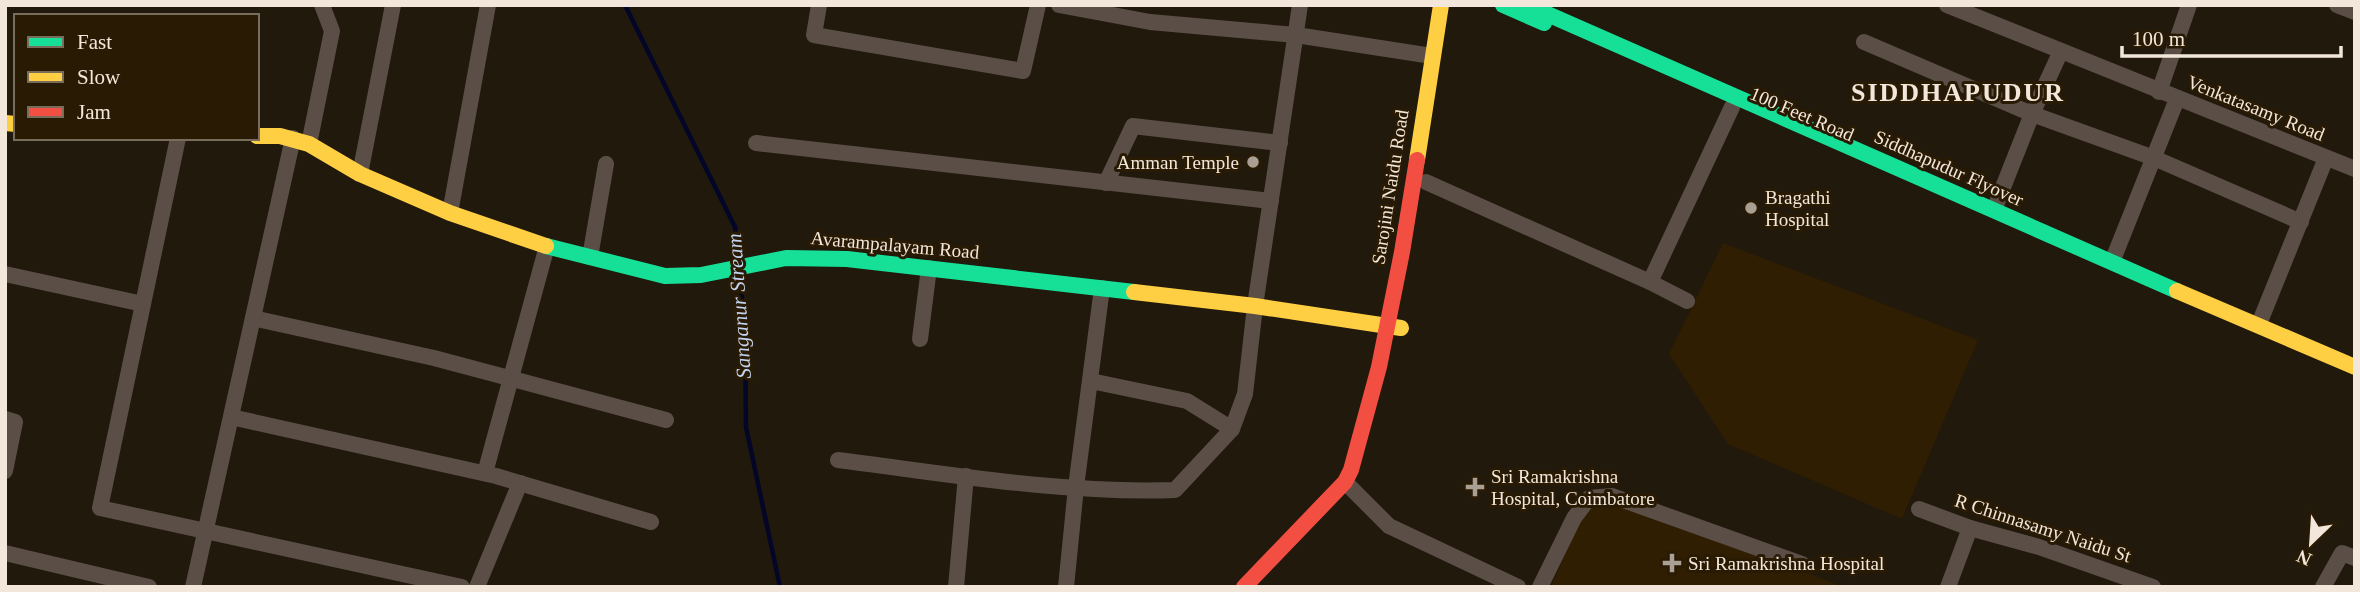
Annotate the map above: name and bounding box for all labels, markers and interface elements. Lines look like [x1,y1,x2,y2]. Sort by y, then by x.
legend [14,14,259,140]
scale bar [2122,14,2341,58]
text: 100 m [2132,27,2185,51]
text: Fast [77,30,112,54]
text: Slow [77,65,121,89]
street label: Venkatasamy Road [2184,71,2328,145]
district label: SIDDHAPUDUR [1851,78,2065,107]
street label: 100 Feet Road [1747,83,1858,146]
text: Jam [77,100,111,124]
street label: Sarojini Naidu Road [1367,108,1413,266]
street label: Siddhapudur Flyover [1871,126,2027,211]
place label: Amman Temple [1117,152,1239,173]
marker: Amman Temple [1245,154,1261,170]
place label: Bragathi Hospital [1765,187,1830,230]
marker: Bragathi Hospital [1743,200,1759,216]
street label: Avarampalayam Road [810,227,981,263]
water label: Sanganur Stream [722,233,756,379]
place label: Sri Ramakrishna Hospital, Coimbatore [1491,466,1655,509]
marker: Sri Ramakrishna Hospital, Coimbatore [1465,477,1485,497]
street label: R Chinnasamy Naidu St [1952,490,2135,567]
north arrow [2276,508,2346,578]
text: N [2293,545,2315,570]
marker: Sri Ramakrishna Hospital [1662,553,1682,573]
place label: Sri Ramakrishna Hospital [1688,553,1884,574]

